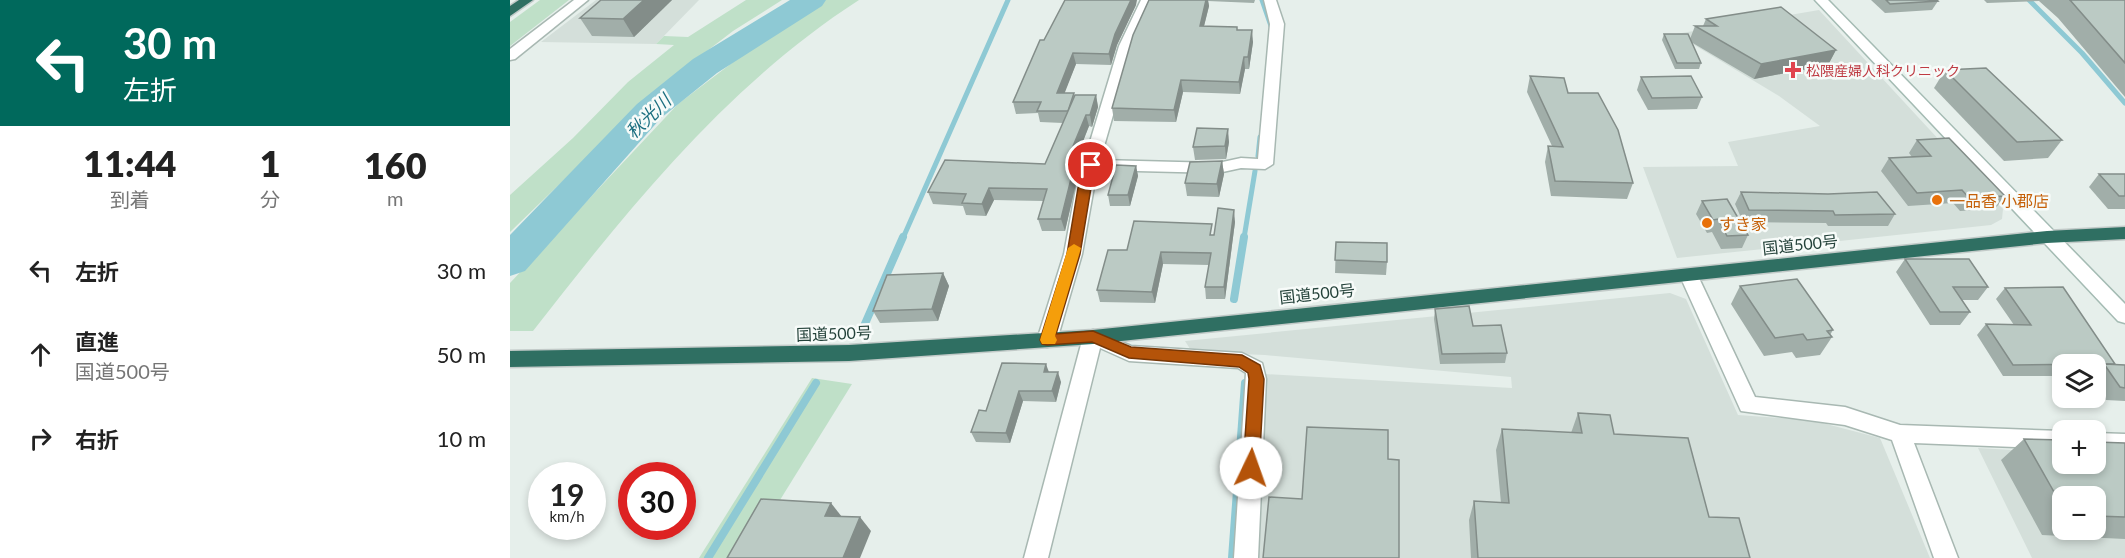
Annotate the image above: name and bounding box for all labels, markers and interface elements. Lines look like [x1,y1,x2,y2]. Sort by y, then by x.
text: 30 m [123,18,217,68]
icon: left [24,24,102,102]
marker: 松隈産婦人科クリニック [1784,61,1802,79]
place label: 松隈産婦人科クリニック [1806,62,1960,79]
text: 左折 [123,73,177,106]
water label: 秋光川 [621,88,677,143]
pin [1065,139,1116,190]
text: 11:44 [83,141,176,185]
text: 1 [260,141,281,185]
text: 160 [364,143,427,187]
icon: arrive [1074,148,1107,181]
text: m [387,186,404,210]
text: 到着 [110,187,150,211]
text: 分 [260,187,280,211]
place label: 一品香 小郡店 [1949,191,2049,210]
marker: 一品香 小郡店 [1930,193,1944,207]
place label: すき家 [1719,214,1767,233]
marker: すき家 [1700,216,1714,230]
street label: 国道500号 [1761,231,1839,257]
icon: left [24,254,57,287]
text: 30 m [437,257,486,284]
text: 左折 [75,258,119,285]
street label: 国道500号 [1278,280,1356,306]
street label: 国道500号 [796,322,872,344]
text: 直進 [75,328,119,355]
icon: ahead [24,338,57,371]
text: 50 m [437,341,486,368]
map controls [2052,354,2106,540]
button: layers [2052,354,2106,408]
text: 国道500号 [75,359,170,383]
button: + [2052,420,2106,474]
icon: right [24,422,57,455]
text: 10 m [437,425,486,452]
text: 右折 [75,426,119,453]
position arrow [1219,436,1283,500]
speed limit sign: 30 [618,462,696,540]
text: 19 [550,476,584,512]
button: − [2052,486,2106,540]
text: km/h [549,507,585,525]

